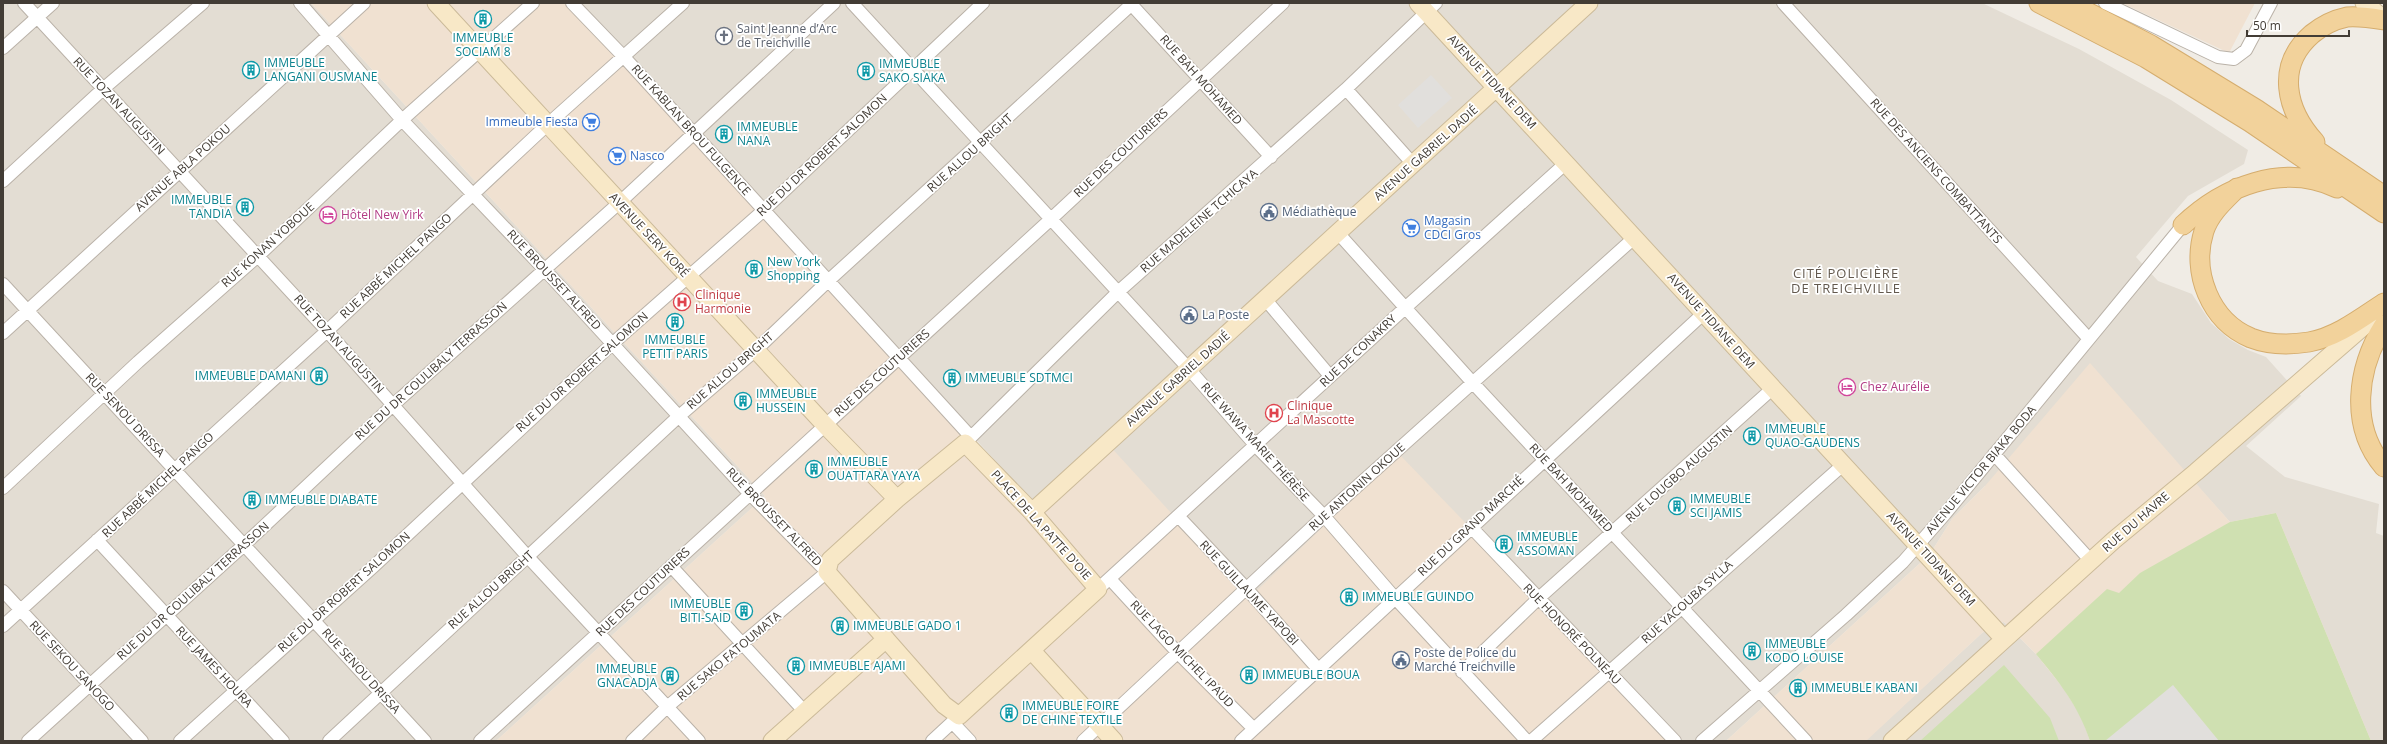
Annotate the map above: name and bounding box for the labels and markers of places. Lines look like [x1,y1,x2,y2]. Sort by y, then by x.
building icon: IMMEUBLE SOCIAM 8 [473,9,493,29]
place label: Saint Jeanne d’Arc de Treichville [737,20,837,51]
church icon: Saint Jeanne d’Arc de Treichville [714,26,734,46]
place label: IMMEUBLE SOCIAM 8 [452,29,514,60]
place label: IMMEUBLE LANGANI OUSMANE [264,54,377,85]
place label: IMMEUBLE SAKO SIAKA [879,55,946,86]
building icon: IMMEUBLE LANGANI OUSMANE [241,60,261,80]
building icon: IMMEUBLE SAKO SIAKA [856,61,876,81]
supermarket icon: Immeuble Fiesta [581,112,601,132]
place label: Immeuble Fiesta [485,113,578,130]
place label: IMMEUBLE NANA [737,118,798,149]
building icon: IMMEUBLE NANA [714,124,734,144]
supermarket icon: Nasco [607,146,627,166]
place label: Nasco [630,147,664,164]
place label: IMMEUBLE TANDIA [171,191,232,222]
building icon: IMMEUBLE TANDIA [235,197,255,217]
public building icon: Médiathèque [1259,202,1279,222]
place label: Médiathèque [1282,203,1357,220]
hotel icon: Hôtel New Yirk [318,205,338,225]
place label: Hôtel New Yirk [341,206,424,223]
place label: Magasin CDCI Gros [1424,212,1481,243]
supermarket icon: Magasin CDCI Gros [1401,218,1421,238]
place label: New York Shopping [767,253,821,284]
building icon: New York Shopping [744,259,764,279]
place label: Clinique Harmonie [695,286,751,317]
hospital icon: Clinique Harmonie [672,292,692,312]
public building icon: La Poste [1179,305,1199,325]
place label: La Poste [1202,306,1249,323]
building icon: IMMEUBLE PETIT PARIS [665,312,685,332]
place label: IMMEUBLE PETIT PARIS [642,331,708,362]
building icon: IMMEUBLE DAMANI [309,366,329,386]
place label: IMMEUBLE DAMANI [195,367,306,384]
building icon: IMMEUBLE SDTMCI [942,368,962,388]
place label: IMMEUBLE SDTMCI [965,369,1073,386]
hotel icon: Chez Aurélie [1837,377,1857,397]
place label: Chez Aurélie [1860,378,1930,395]
place label: IMMEUBLE HUSSEIN [756,385,817,416]
building icon: IMMEUBLE HUSSEIN [733,391,753,411]
place label: Clinique La Mascotte [1287,397,1355,428]
hospital icon: Clinique La Mascotte [1264,403,1284,423]
place label: IMMEUBLE QUAO-GAUDENS [1765,420,1860,451]
building icon: IMMEUBLE QUAO-GAUDENS [1742,426,1762,446]
place label: IMMEUBLE OUATTARA YAYA [827,453,921,484]
building icon: IMMEUBLE OUATTARA YAYA [804,459,824,479]
building icon: IMMEUBLE DIABATE [242,490,262,510]
place label: IMMEUBLE SCI JAMIS [1690,490,1751,521]
place label: IMMEUBLE DIABATE [265,491,377,508]
building icon: IMMEUBLE SCI JAMIS [1667,496,1687,516]
place label: IMMEUBLE ASSOMAN [1517,528,1578,559]
building icon: IMMEUBLE ASSOMAN [1494,534,1514,554]
building icon: IMMEUBLE GUINDO [1339,587,1359,607]
place label: IMMEUBLE GUINDO [1362,588,1474,605]
place label: IMMEUBLE BITI-SAID [670,595,731,626]
building icon: IMMEUBLE BITI-SAID [734,601,754,621]
building icon: IMMEUBLE GADO 1 [830,616,850,636]
place label: IMMEUBLE GADO 1 [853,617,962,634]
place label: IMMEUBLE KODO LOUISE [1765,635,1844,666]
building icon: IMMEUBLE KODO LOUISE [1742,641,1762,661]
place label: Poste de Police du Marché Treichville [1414,644,1516,675]
public building icon: Poste de Police du Marché Treichville [1391,650,1411,670]
building icon: IMMEUBLE AJAMI [786,656,806,676]
place label: IMMEUBLE AJAMI [809,657,906,674]
place label: IMMEUBLE GNACADJA [596,660,657,691]
building icon: IMMEUBLE BOUA [1239,665,1259,685]
building icon: IMMEUBLE GNACADJA [660,666,680,686]
place label: IMMEUBLE BOUA [1262,666,1360,683]
building icon: IMMEUBLE KABANI [1788,678,1808,698]
place label: IMMEUBLE KABANI [1811,679,1918,696]
place label: IMMEUBLE FOIRE DE CHINE TEXTILE [1022,697,1122,728]
building icon: IMMEUBLE FOIRE DE CHINE TEXTILE [999,703,1019,723]

